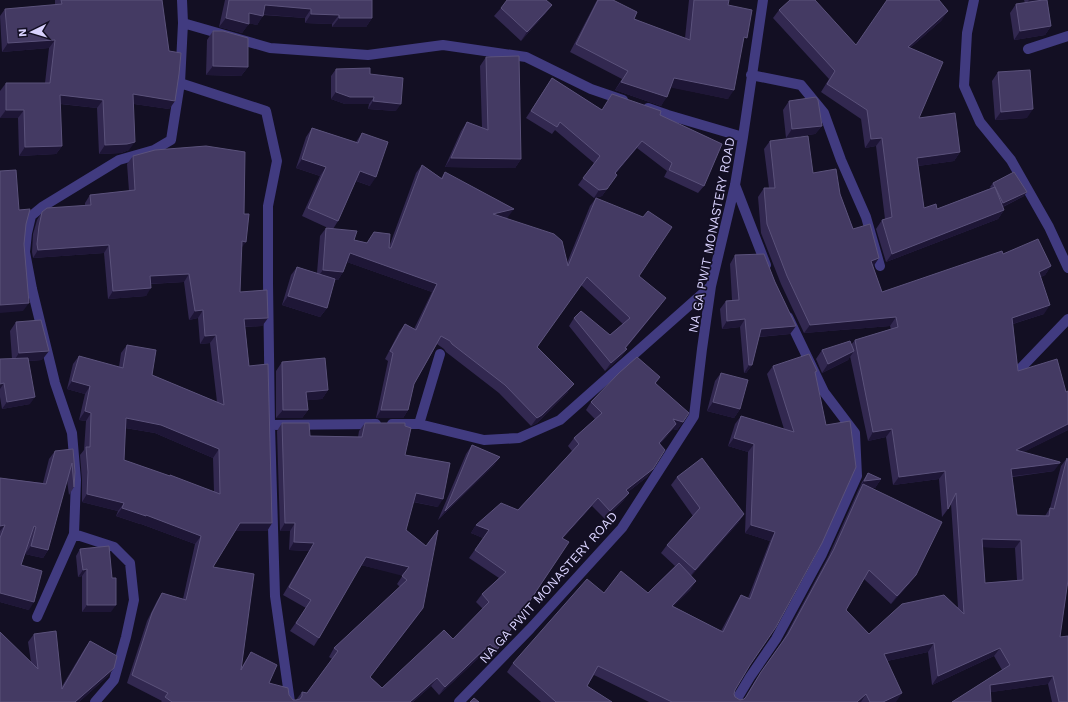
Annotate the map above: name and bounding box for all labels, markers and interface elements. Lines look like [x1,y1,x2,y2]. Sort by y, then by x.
north arrow [12,12,52,52]
text: N [16,28,29,37]
street label: NA GA PWIT MONASTERY ROAD [685,136,738,334]
street label: NA GA PWIT MONASTERY ROAD [476,508,620,666]

